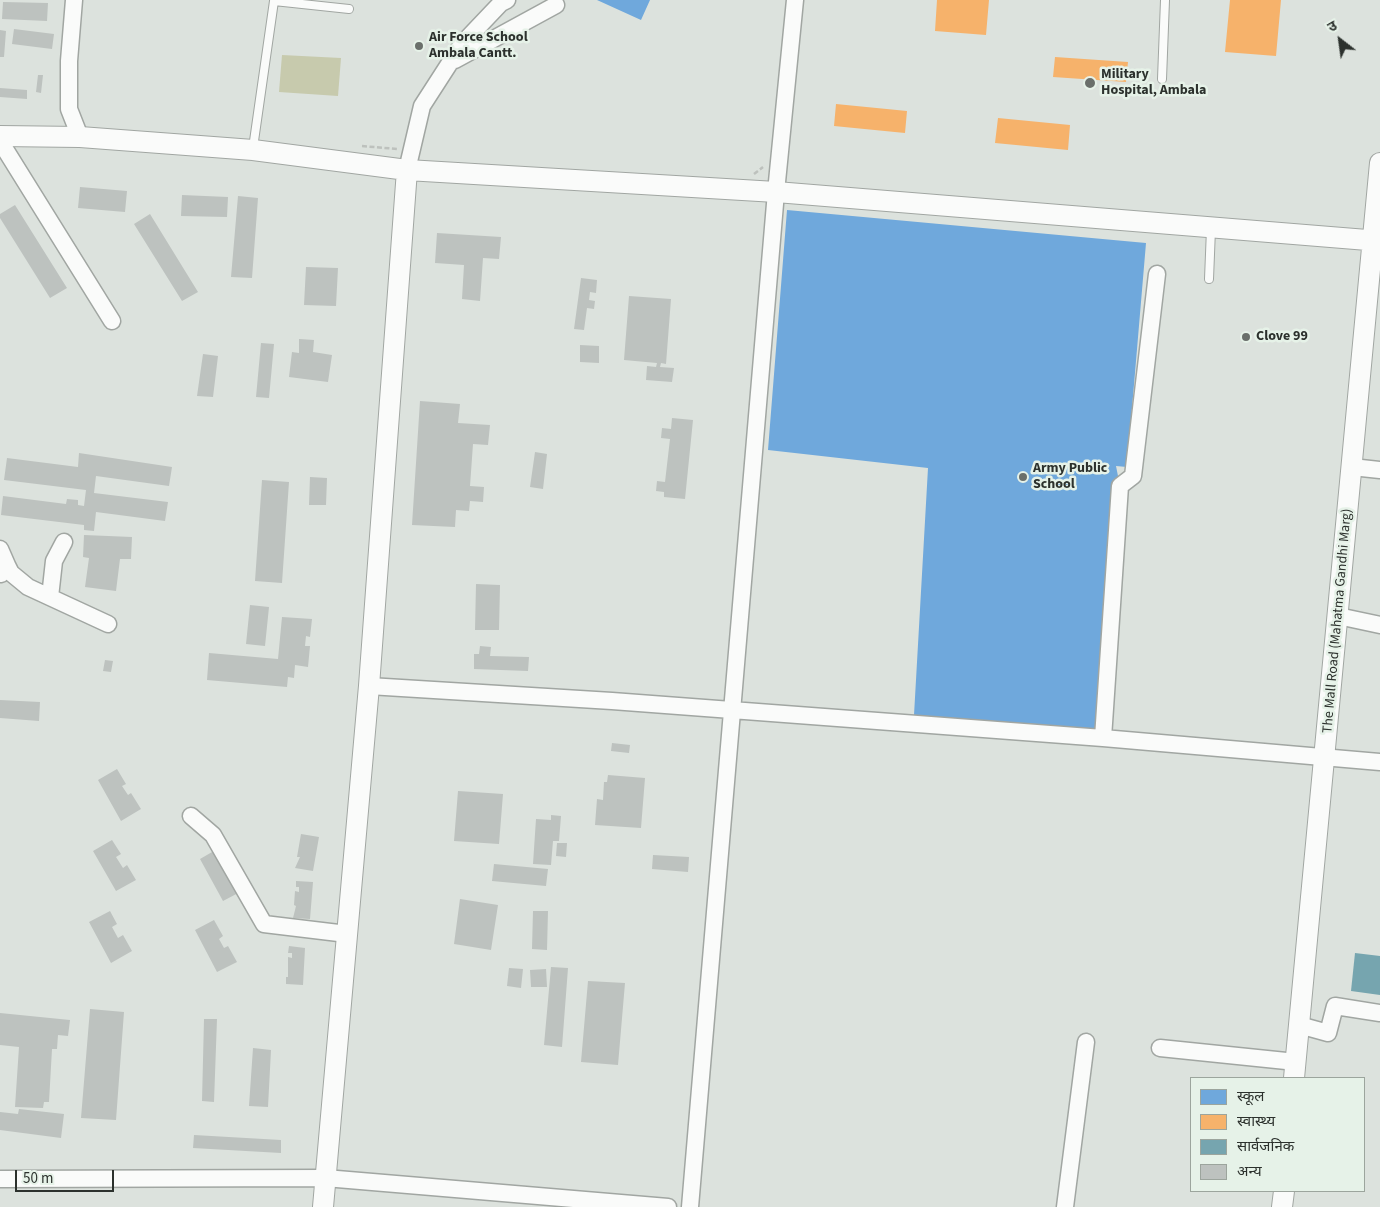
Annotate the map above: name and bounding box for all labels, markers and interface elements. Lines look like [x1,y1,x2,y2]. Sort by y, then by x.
north arrow [1315,15,1365,65]
text: उ [1324,16,1341,38]
place label: Air Force School Ambala Cantt. [429,30,528,62]
marker: Air Force School Ambala Cantt. [413,40,425,52]
place label: Military Hospital, Ambala [1101,67,1206,100]
marker: Military Hospital, Ambala [1083,76,1097,90]
place label: Clove 99 [1256,329,1308,345]
marker: Clove 99 [1240,331,1252,343]
place label: Army Public School [1033,461,1107,494]
marker: Army Public School [1017,471,1029,483]
street label: The Mall Road (Mahatma Gandhi Marg) [1320,508,1356,734]
legend [1190,1077,1365,1192]
text: स्कूल [1237,1086,1265,1107]
text: स्वास्थ्य [1237,1111,1275,1132]
text: सार्वजनिक [1237,1136,1294,1157]
scale bar [18,1160,116,1192]
text: अन्य [1237,1161,1262,1182]
text: 50 m [23,1168,53,1189]

